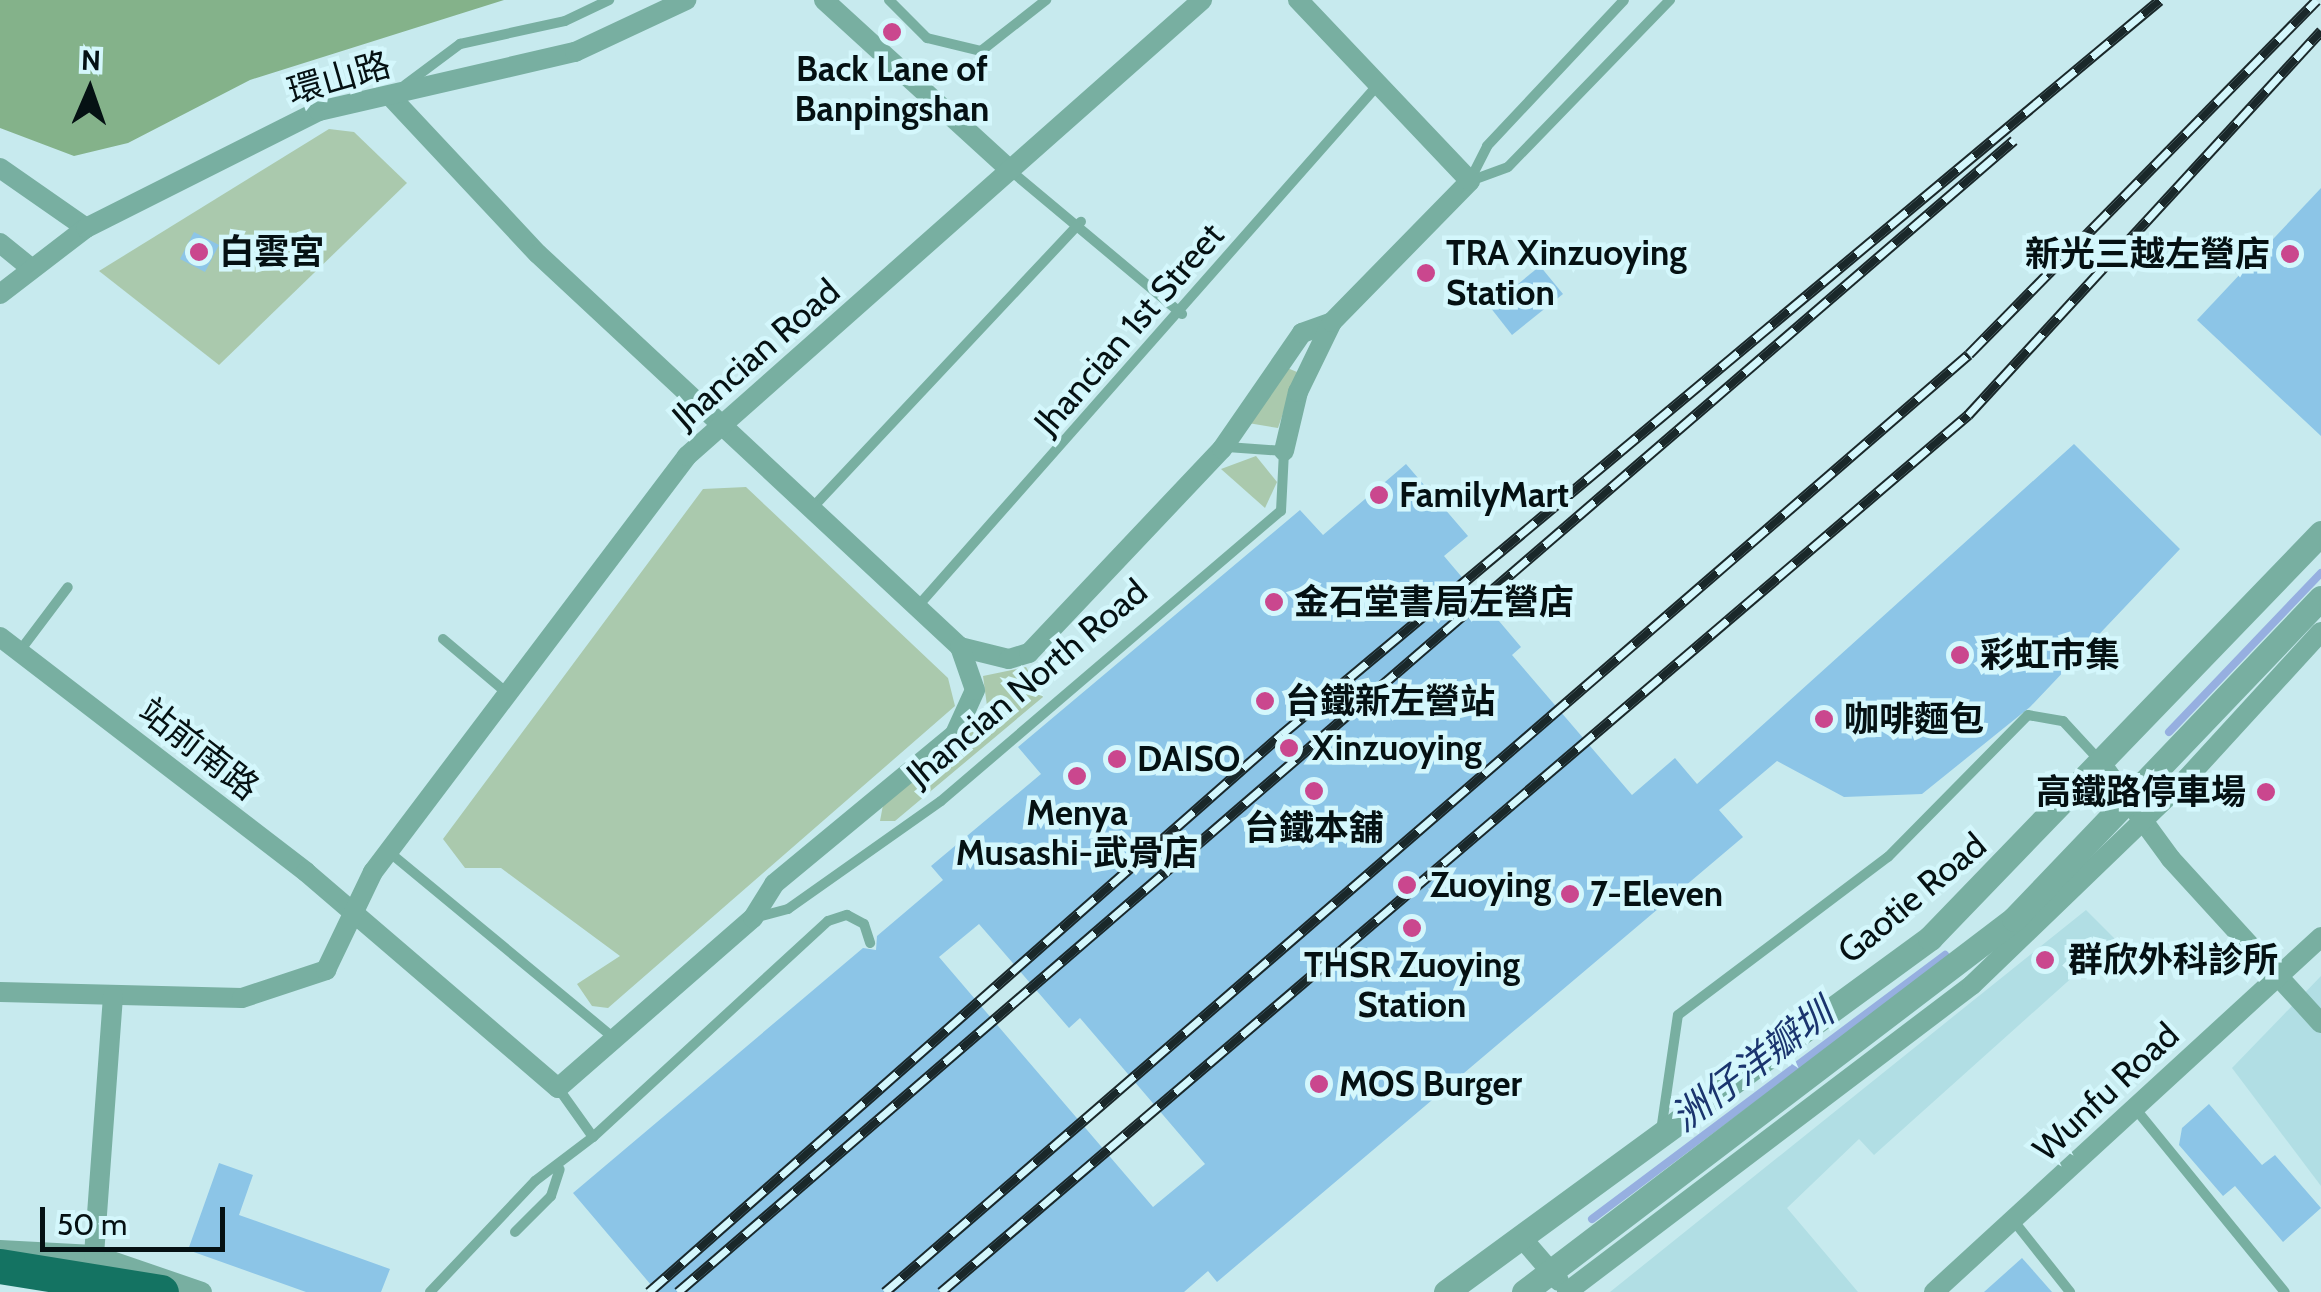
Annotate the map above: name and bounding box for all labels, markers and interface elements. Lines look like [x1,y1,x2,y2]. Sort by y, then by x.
marker: Back Lane of Banpingshan [881,21,903,43]
north arrow [40,40,140,140]
text: N [81,43,102,77]
street label: 環山路 [283,43,395,113]
place label: Back Lane of Banpingshan [795,48,989,130]
street label: Jhancian 1st Street [1026,214,1232,444]
place label: 白雲宮 [219,231,324,273]
place label: TRA Xinzuoying Station [1446,232,1687,314]
place label: 新光三越左營店 [2025,233,2270,275]
marker: 白雲宮 [188,241,210,263]
marker: 新光三越左營店 [2279,243,2301,265]
marker: TRA Xinzuoying Station [1415,262,1437,284]
street label: Jhancian Road [664,270,848,438]
place label: FamilyMart [1399,474,1569,516]
marker: FamilyMart [1368,484,1390,506]
street label: Jhancian North Road [898,570,1156,796]
place label: 金石堂書局左營店 [1294,581,1574,623]
marker: 金石堂書局左營店 [1263,591,1285,613]
place label: 彩虹市集 [1980,634,2120,676]
marker: 彩虹市集 [1949,644,1971,666]
place label: 台鐵新左營站 [1285,680,1495,722]
street label: 站前南路 [131,689,267,809]
marker: 台鐵新左營站 [1254,690,1276,712]
place label: 咖啡麵包 [1844,698,1984,740]
marker: 咖啡麵包 [1813,708,1835,730]
place label: Xinzuoying [1312,727,1482,769]
marker: Xinzuoying [1276,735,1302,761]
place label: DAISO [1137,738,1240,780]
marker: DAISO [1106,748,1128,770]
marker: Menya Musashi-武骨店 [1066,765,1088,787]
place label: 高鐵路停車場 [2036,771,2246,813]
marker: 台鐵本舖 [1303,780,1325,802]
marker: 高鐵路停車場 [2255,781,2277,803]
place label: Menya Musashi-武骨店 [956,792,1198,874]
place label: 台鐵本舖 [1244,807,1384,849]
street label: Gaotie Road [1829,824,1995,972]
place label: Zuoying [1430,864,1551,906]
marker: Zuoying [1394,872,1420,898]
place label: 7-Eleven [1590,873,1723,915]
marker: 7-Eleven [1559,883,1581,905]
marker: THSR Zuoying Station [1401,917,1423,939]
place label: 群欣外科診所 [2068,939,2278,981]
place label: THSR Zuoying Station [1304,944,1520,1026]
marker: 群欣外科診所 [2032,947,2058,973]
water label: 洲仔洋瓣圳 [1662,990,1842,1140]
street label: Wunfu Road [2025,1014,2187,1170]
place label: MOS Burger [1339,1063,1522,1105]
marker: MOS Burger [1308,1073,1330,1095]
scale bar [45,1187,230,1249]
text: 50 m [57,1206,127,1243]

